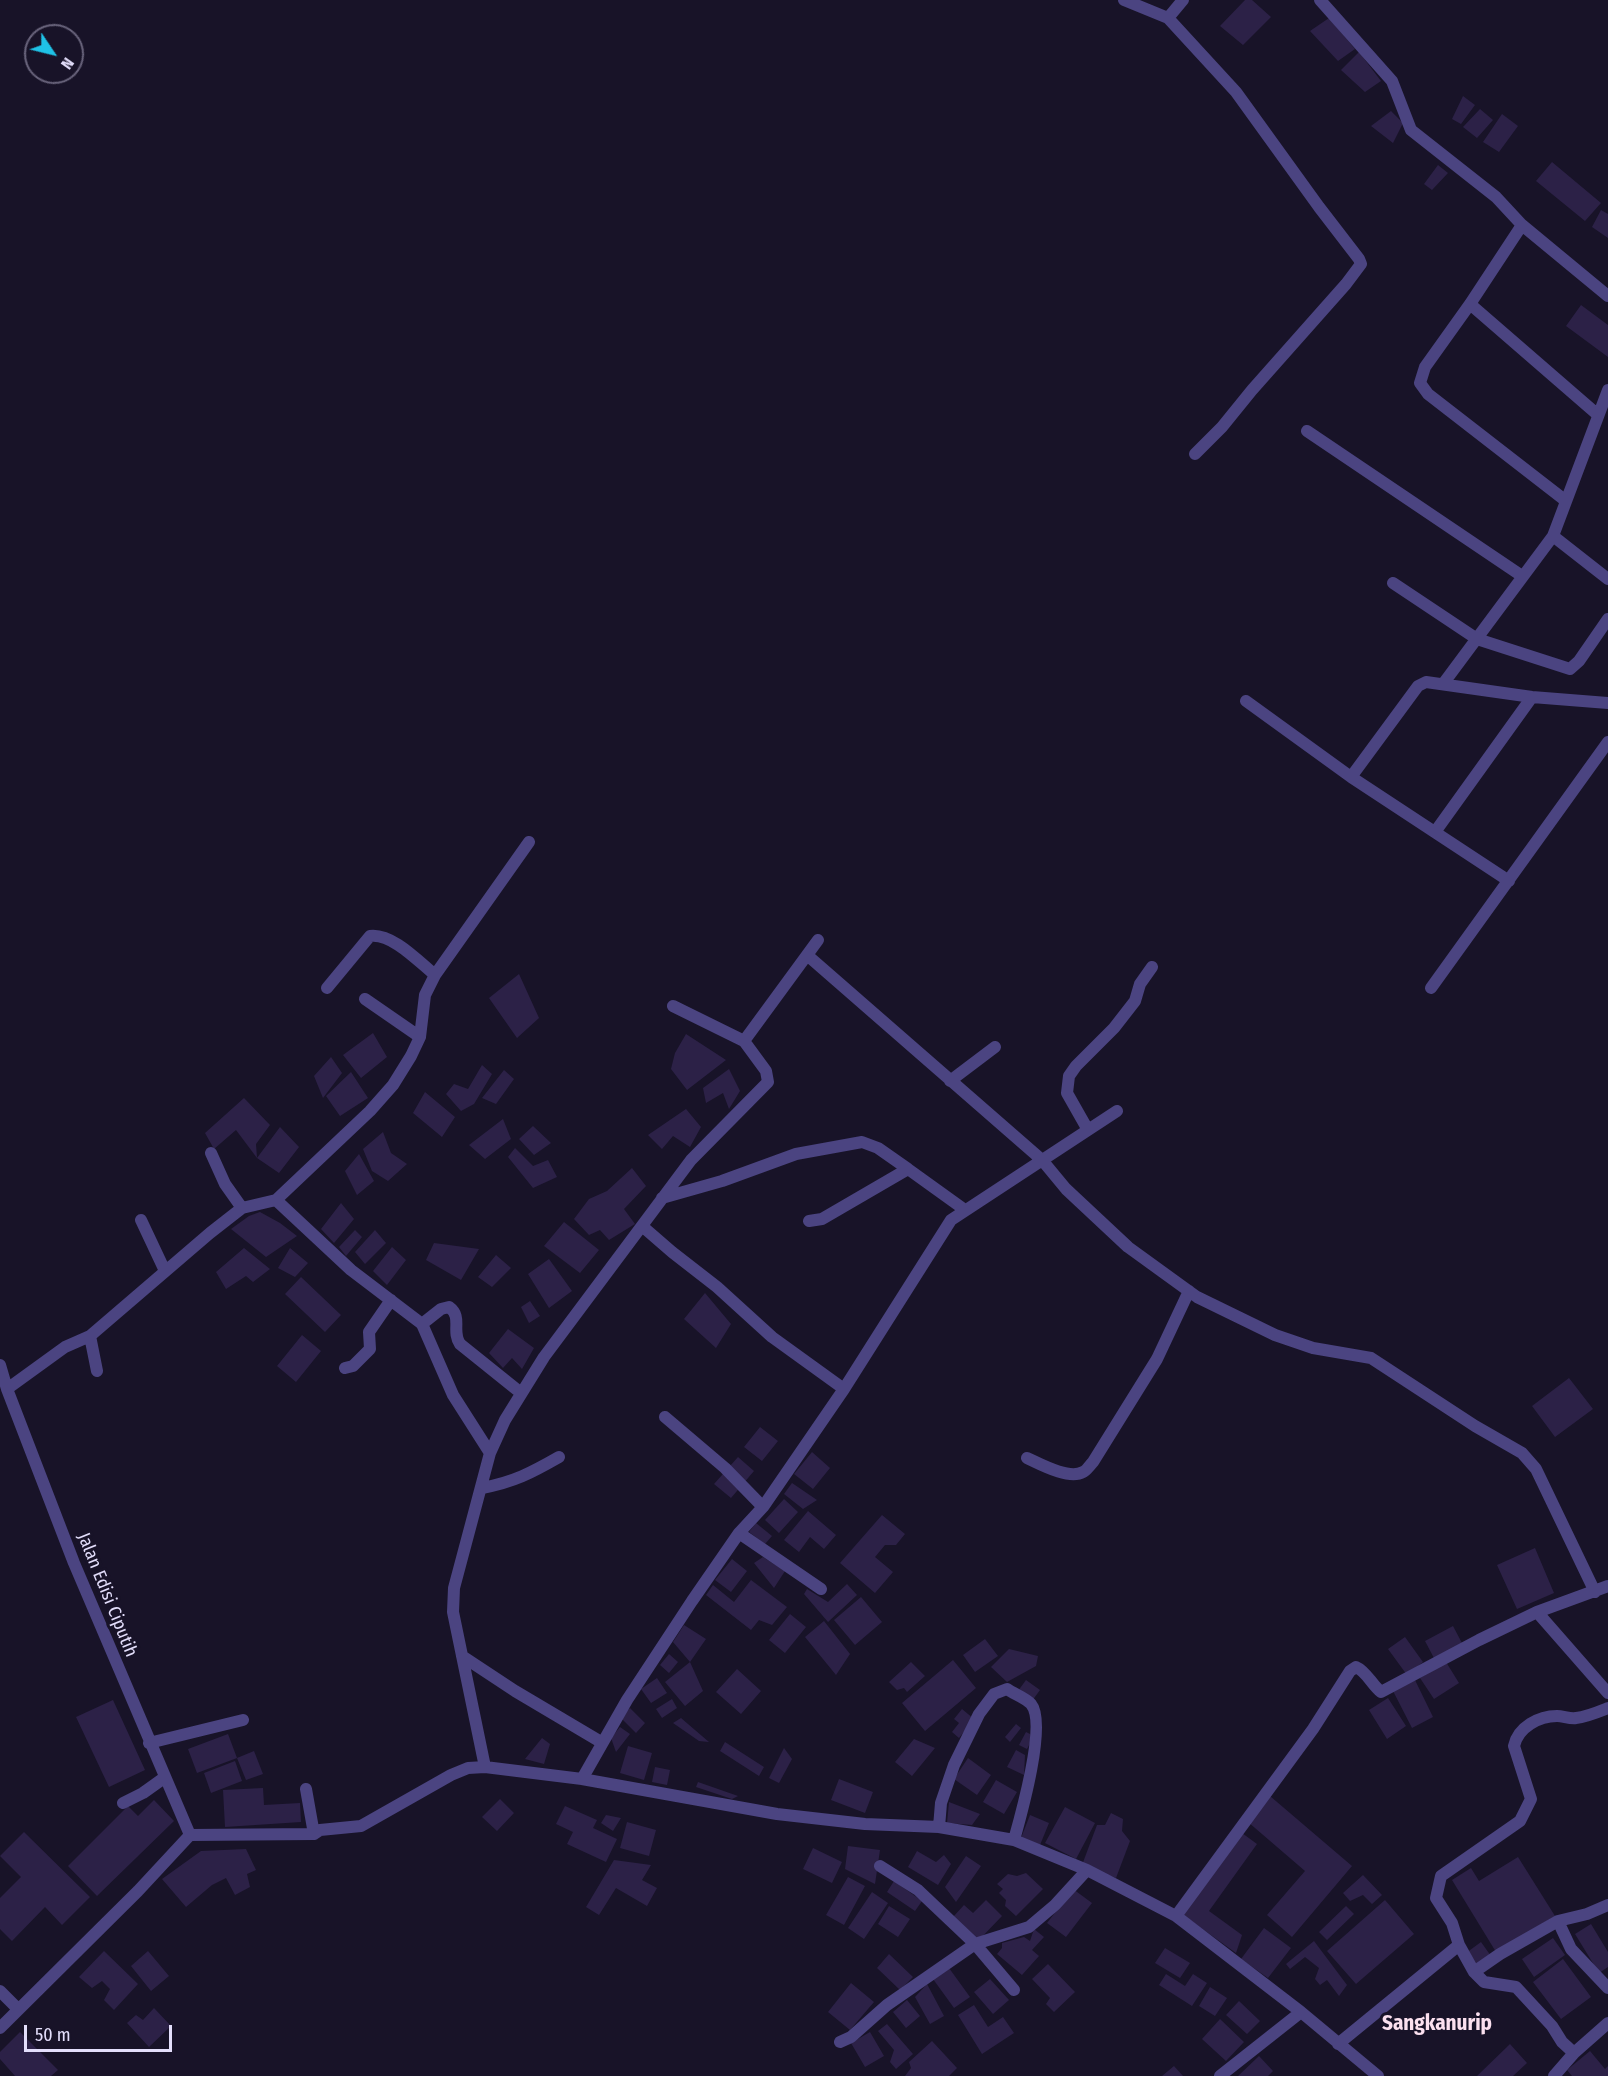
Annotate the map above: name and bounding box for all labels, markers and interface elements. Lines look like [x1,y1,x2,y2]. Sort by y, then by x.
north arrow [24,24,84,84]
text: N [57,54,78,73]
street label: Jalan Edisi Ciputih [72,1530,142,1660]
district label: Sangkanurip [1382,2011,1492,2037]
scale bar [27,2013,176,2051]
text: 50 m [35,2024,71,2046]

